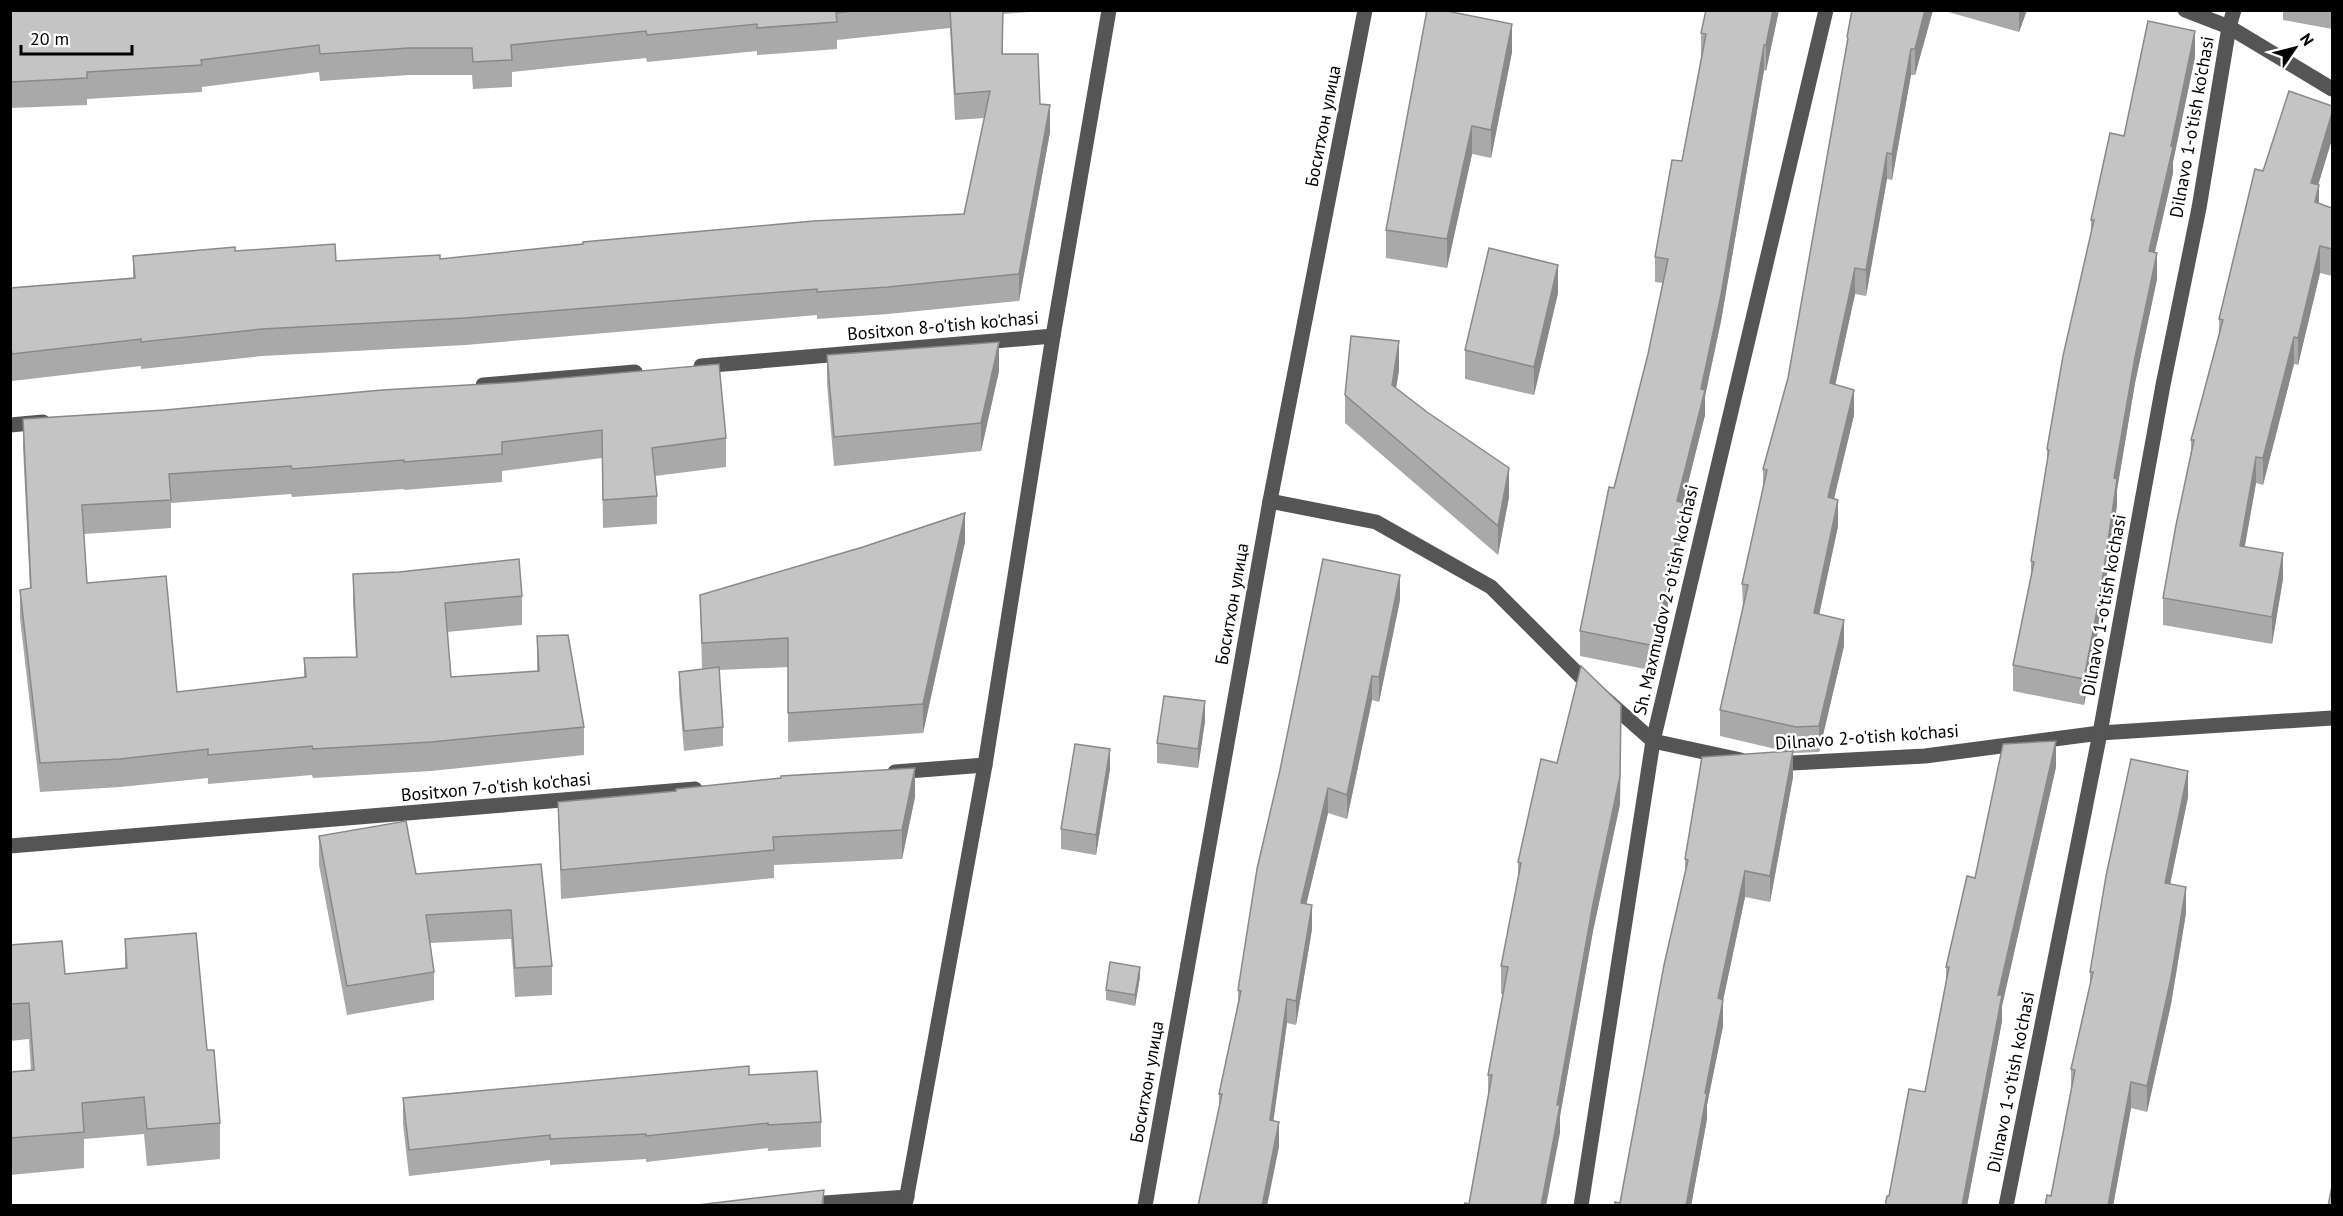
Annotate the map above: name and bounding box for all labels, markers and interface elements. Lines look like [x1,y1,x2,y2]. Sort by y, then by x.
scale bar [21,18,132,56]
north arrow [2265,18,2325,78]
text: 20 m [30,27,69,50]
text: N [2296,29,2318,49]
street label: Dilnavo 1-o'tish ko'chasi [2164,34,2219,220]
street label: Боситхон улица [1299,63,1346,189]
street label: Bositxon 8-o'tish ko'chasi [846,306,1040,345]
street label: Sh. Maxmudov 2-o'tish ko'chasi [1628,482,1703,717]
street label: Dilnavo 1-o'tish ko'chasi [2076,512,2131,698]
street label: Боситхон улица [1209,541,1254,667]
street label: Dilnavo 2-o'tish ko'chasi [1774,719,1960,754]
street label: Bositxon 7-o'tish ko'chasi [400,767,592,806]
street label: Dilnavo 1-o'tish ko'chasi [1982,989,2039,1174]
street label: Боситхон улица [1124,1019,1169,1145]

